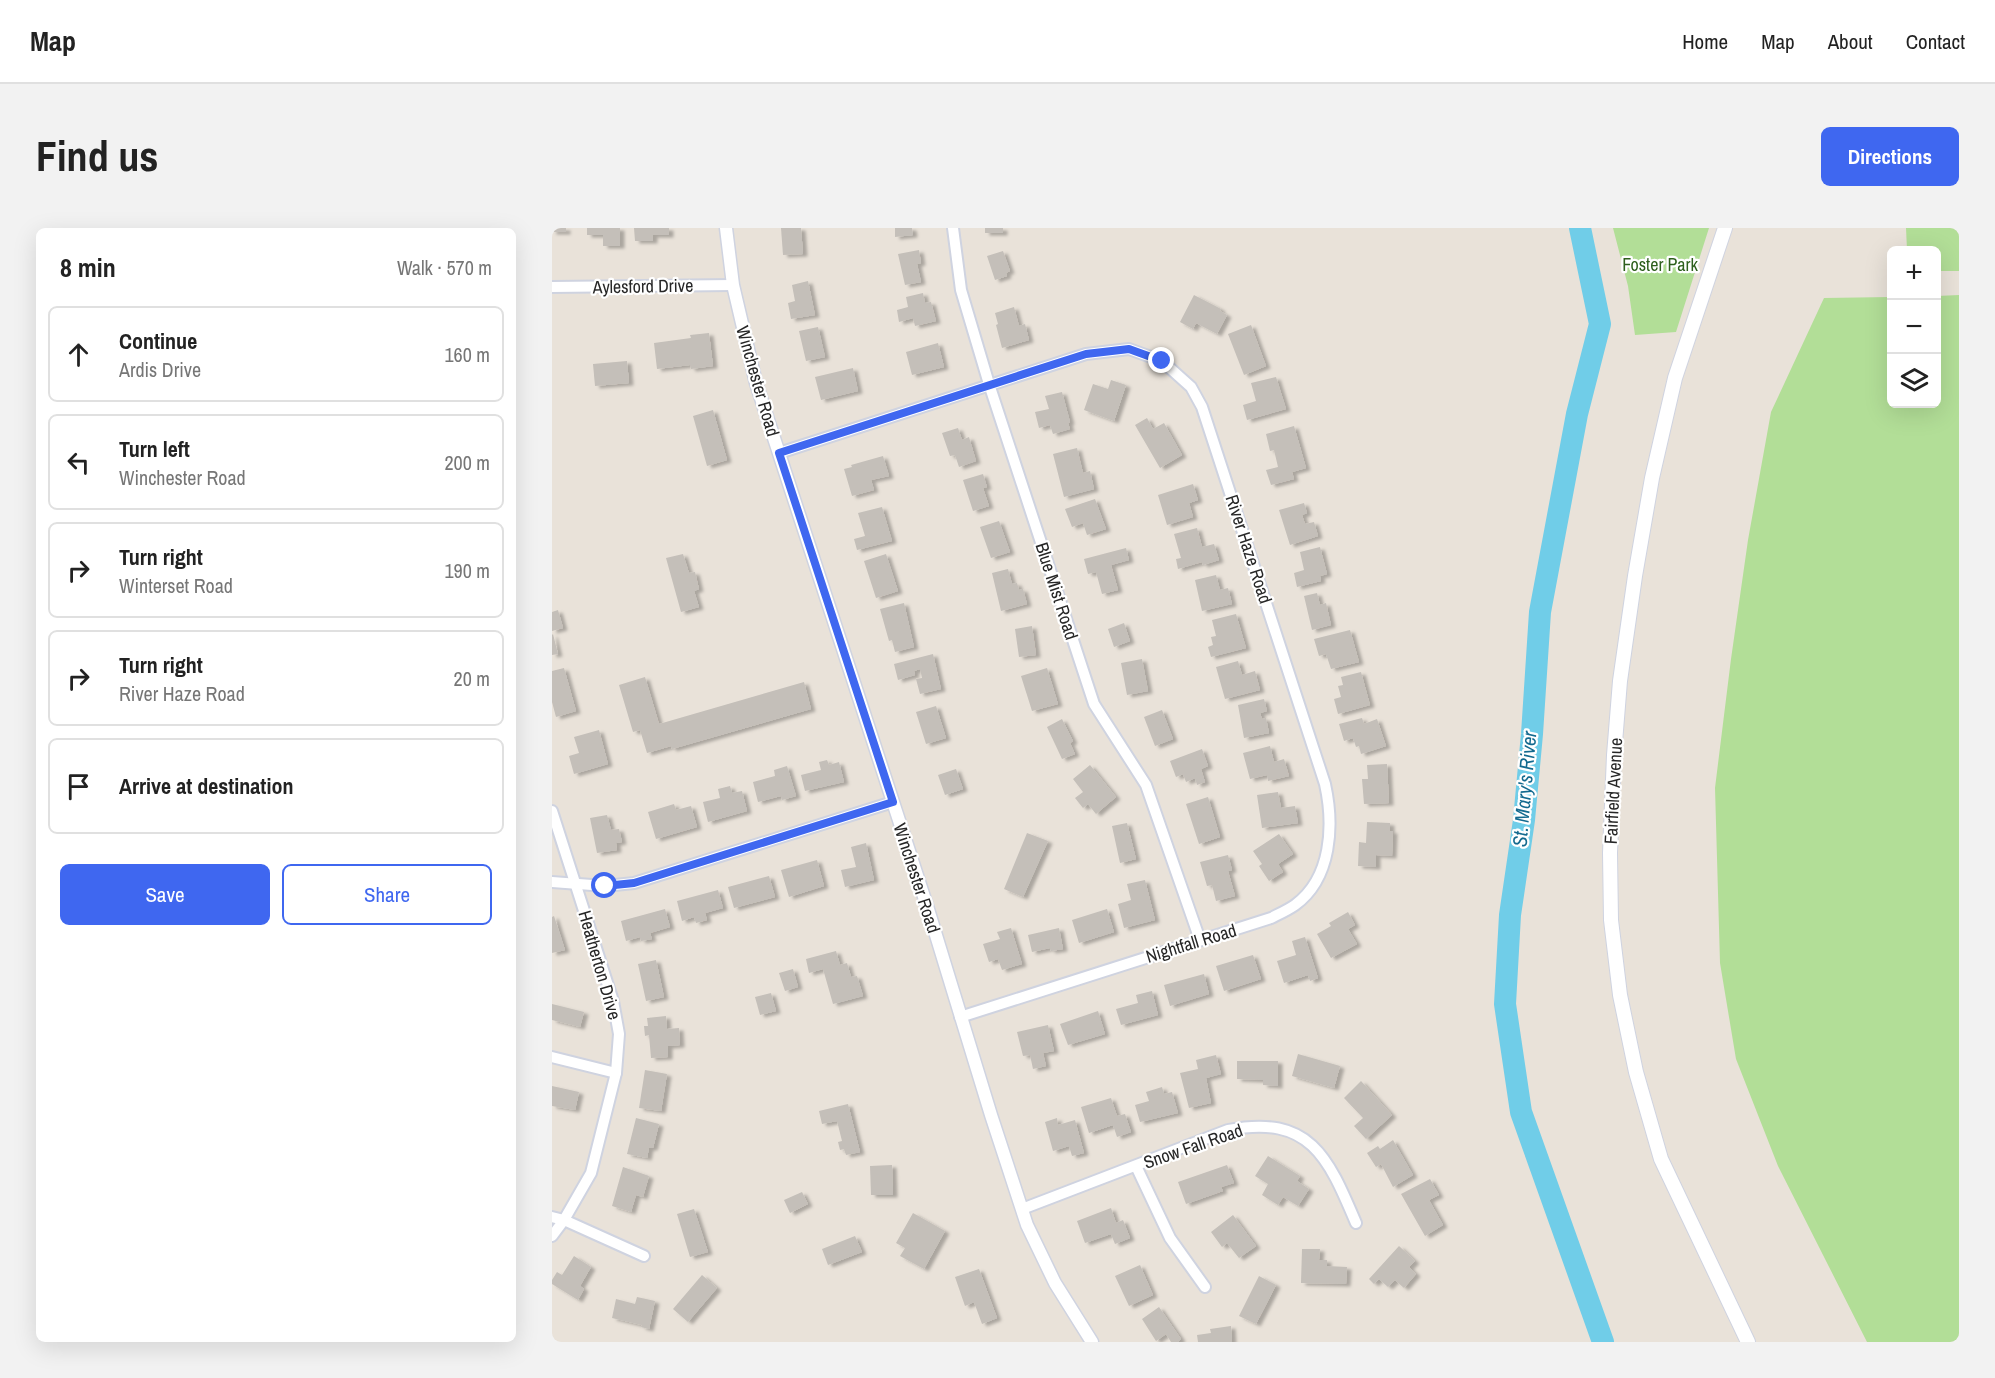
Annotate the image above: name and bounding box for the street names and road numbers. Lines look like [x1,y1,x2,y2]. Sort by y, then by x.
street label: Aylesford Drive [591,273,694,299]
street label: Winchester Road [730,323,786,439]
street label: River Haze Road [1220,491,1278,607]
street label: Blue Mist Road [1030,539,1084,643]
street label: Fairfield Avenue [1598,737,1628,845]
street label: Winchester Road [887,820,947,936]
street label: Heatherton Drive [572,908,628,1022]
street label: Nightfall Road [1143,917,1239,969]
street label: Snow Fall Road [1140,1117,1246,1175]

